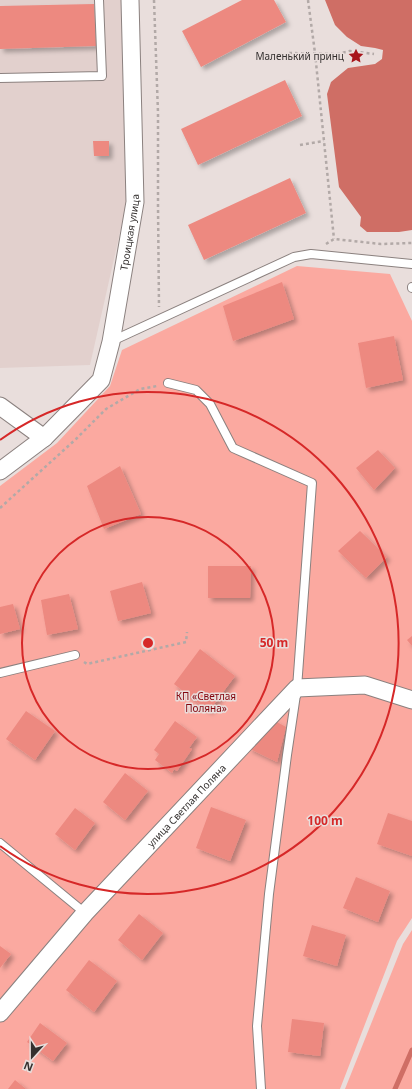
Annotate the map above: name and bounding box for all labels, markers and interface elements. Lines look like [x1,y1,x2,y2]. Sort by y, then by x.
place icon: Маленький принц [347,47,365,65]
place label: Маленький принц [255,49,345,63]
street label: Троицкая улица [116,194,142,271]
text: 50 m [260,634,288,651]
centre of rings [141,636,155,650]
park label: КП «Светлая Поляна» [176,689,236,715]
street label: улица Светлая Поляна [144,761,229,850]
text: 100 m [307,812,343,829]
north arrow [12,1037,52,1077]
text: N [21,1058,35,1075]

